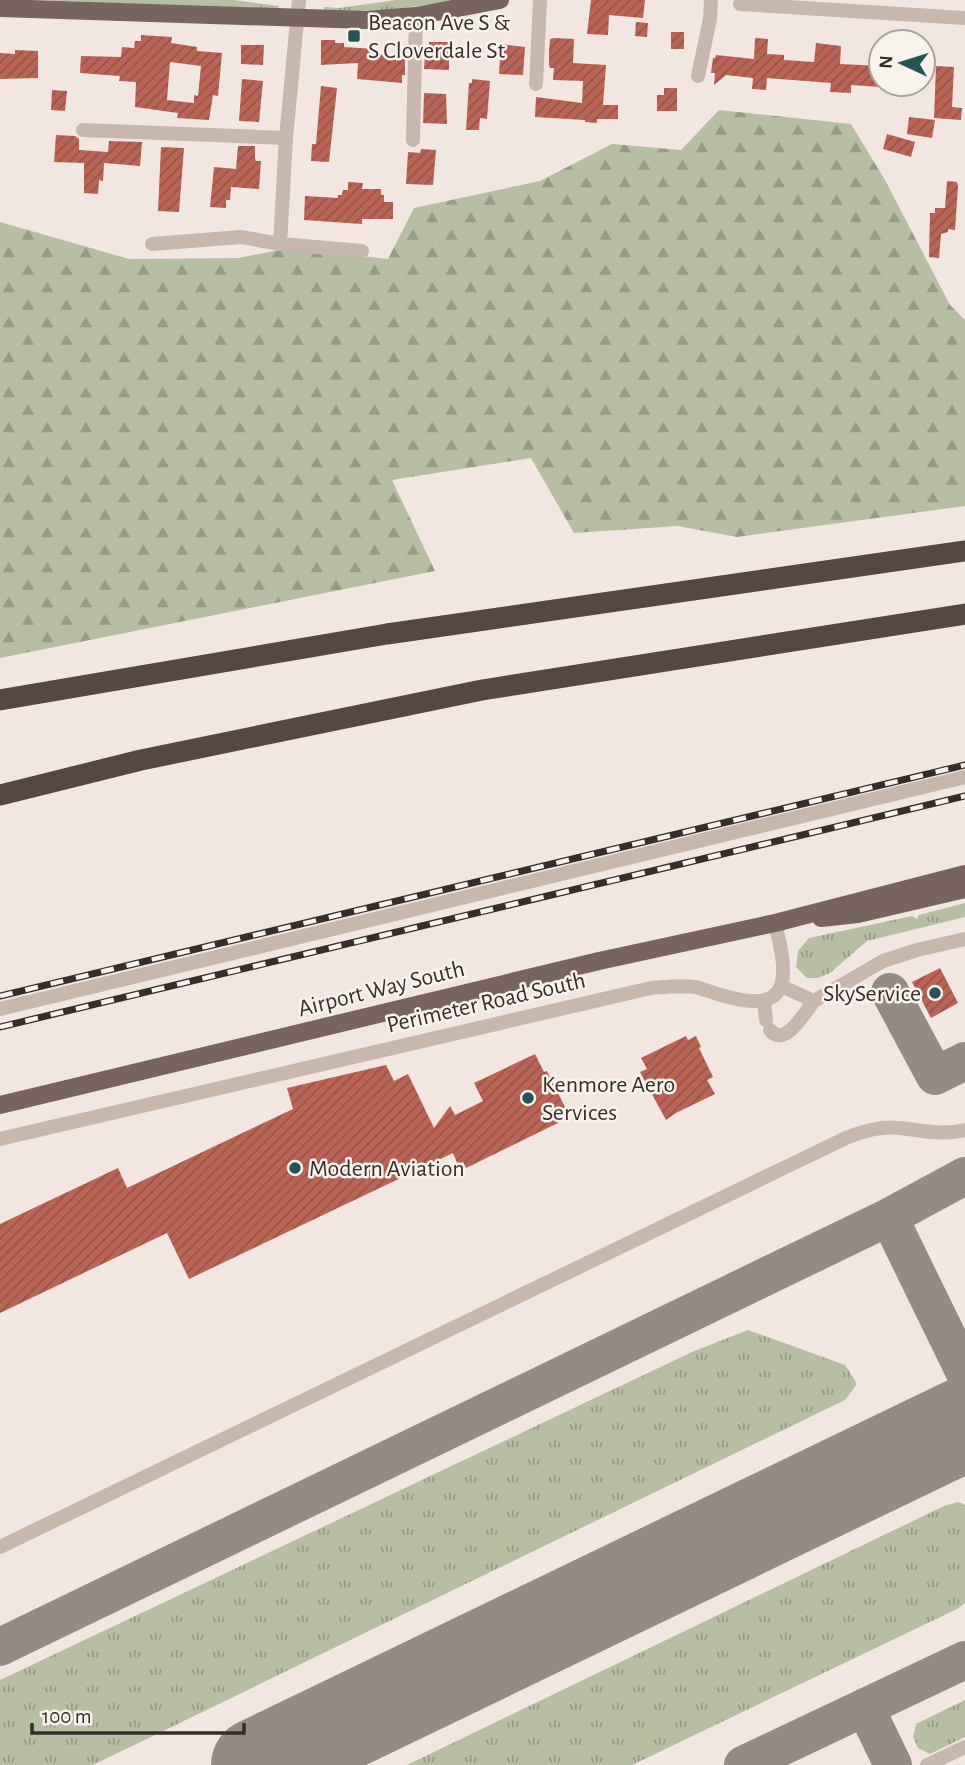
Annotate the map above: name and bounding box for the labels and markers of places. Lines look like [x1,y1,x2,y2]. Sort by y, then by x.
place label: Beacon Ave S & S Cloverdale St [368,11,510,63]
marker: Beacon Ave S & S Cloverdale St [346,28,362,44]
place label: SkyService [823,982,921,1006]
marker: SkyService [927,985,943,1001]
place label: Kenmore Aero Services [542,1073,675,1125]
marker: Kenmore Aero Services [520,1090,536,1106]
place label: Modern Aviation [309,1157,465,1181]
marker: Modern Aviation [287,1160,303,1176]

